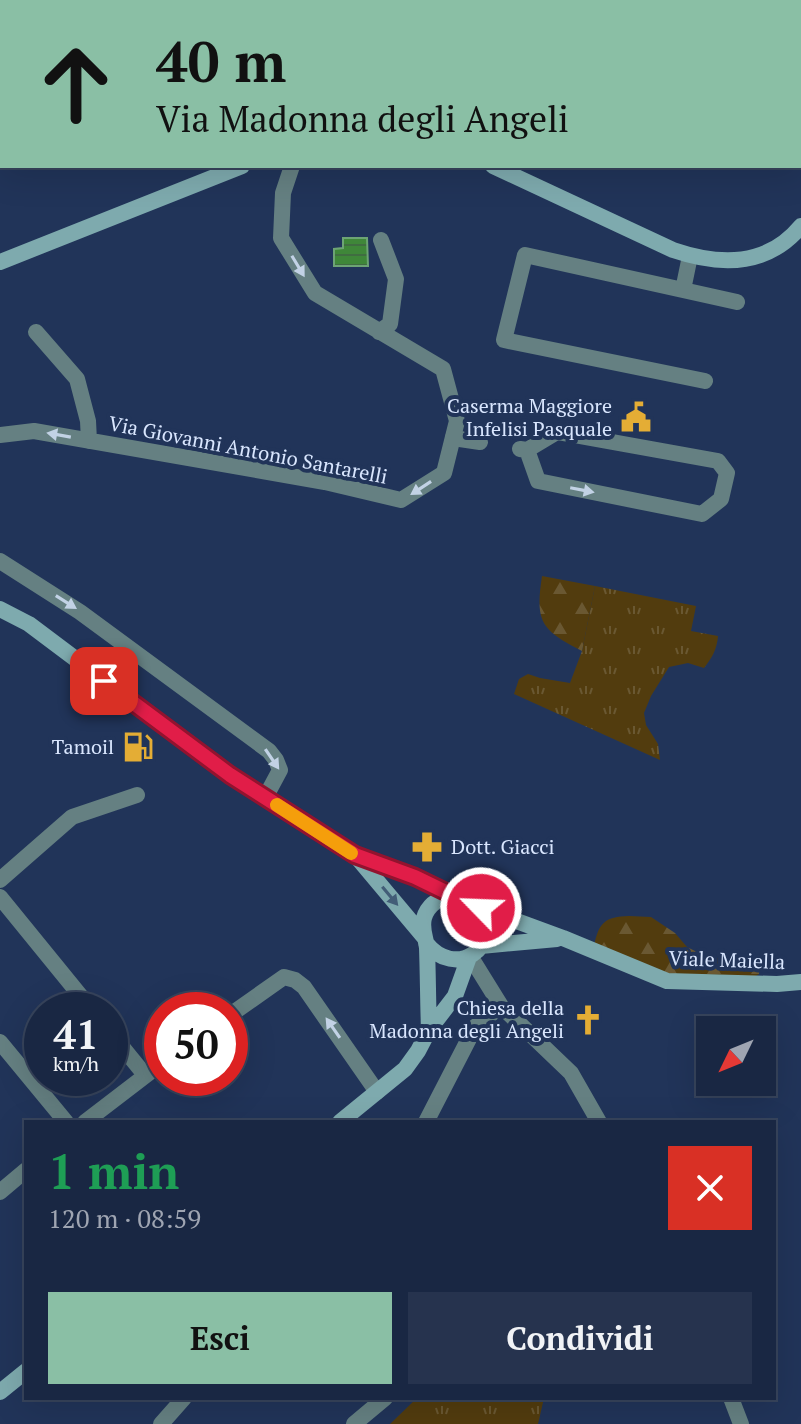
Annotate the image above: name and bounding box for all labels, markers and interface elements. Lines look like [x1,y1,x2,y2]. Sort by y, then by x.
text: 40 m [156,24,286,98]
icon: ahead [24,32,128,136]
text: Via Madonna degli Angeli [156,95,569,142]
one-way arrow [291,255,305,277]
place label: Caserma Maggiore Infelisi Pasquale [447,392,612,442]
public building icon: Caserma Maggiore Infelisi Pasquale [619,400,653,434]
street label: Via Giovanni Antonio Santarelli [106,409,390,490]
one-way arrow [46,429,71,441]
one-way arrow [410,480,432,494]
one-way arrow [570,484,595,497]
one-way arrow [55,595,77,609]
pin [70,647,138,715]
icon: arrive [82,659,126,703]
fuel station icon: Tamoil [121,730,155,764]
place label: Tamoil [52,733,114,760]
one-way arrow [264,748,280,770]
pharmacy icon: Dott. Giacci [410,830,444,864]
place label: Dott. Giacci [451,833,555,860]
position arrow [439,866,523,950]
one-way arrow [381,886,398,906]
street label: Viale Maiella [668,944,786,975]
speed limit sign: 50 [144,992,248,1096]
place label: Chiesa della Madonna degli Angeli [369,994,564,1044]
church icon: Chiesa della Madonna degli Angeli [571,1003,605,1037]
text: 41 [53,1007,99,1060]
north arrow [696,1016,776,1096]
map controls [696,1016,776,1096]
one-way arrow [326,1018,341,1039]
text: km/h [53,1050,99,1077]
text: 1 min [48,1139,179,1203]
button: close [668,1146,752,1230]
text: 120 m · 08:59 [48,1201,201,1235]
button: Esci [48,1292,392,1384]
button: Condividi [408,1292,752,1384]

